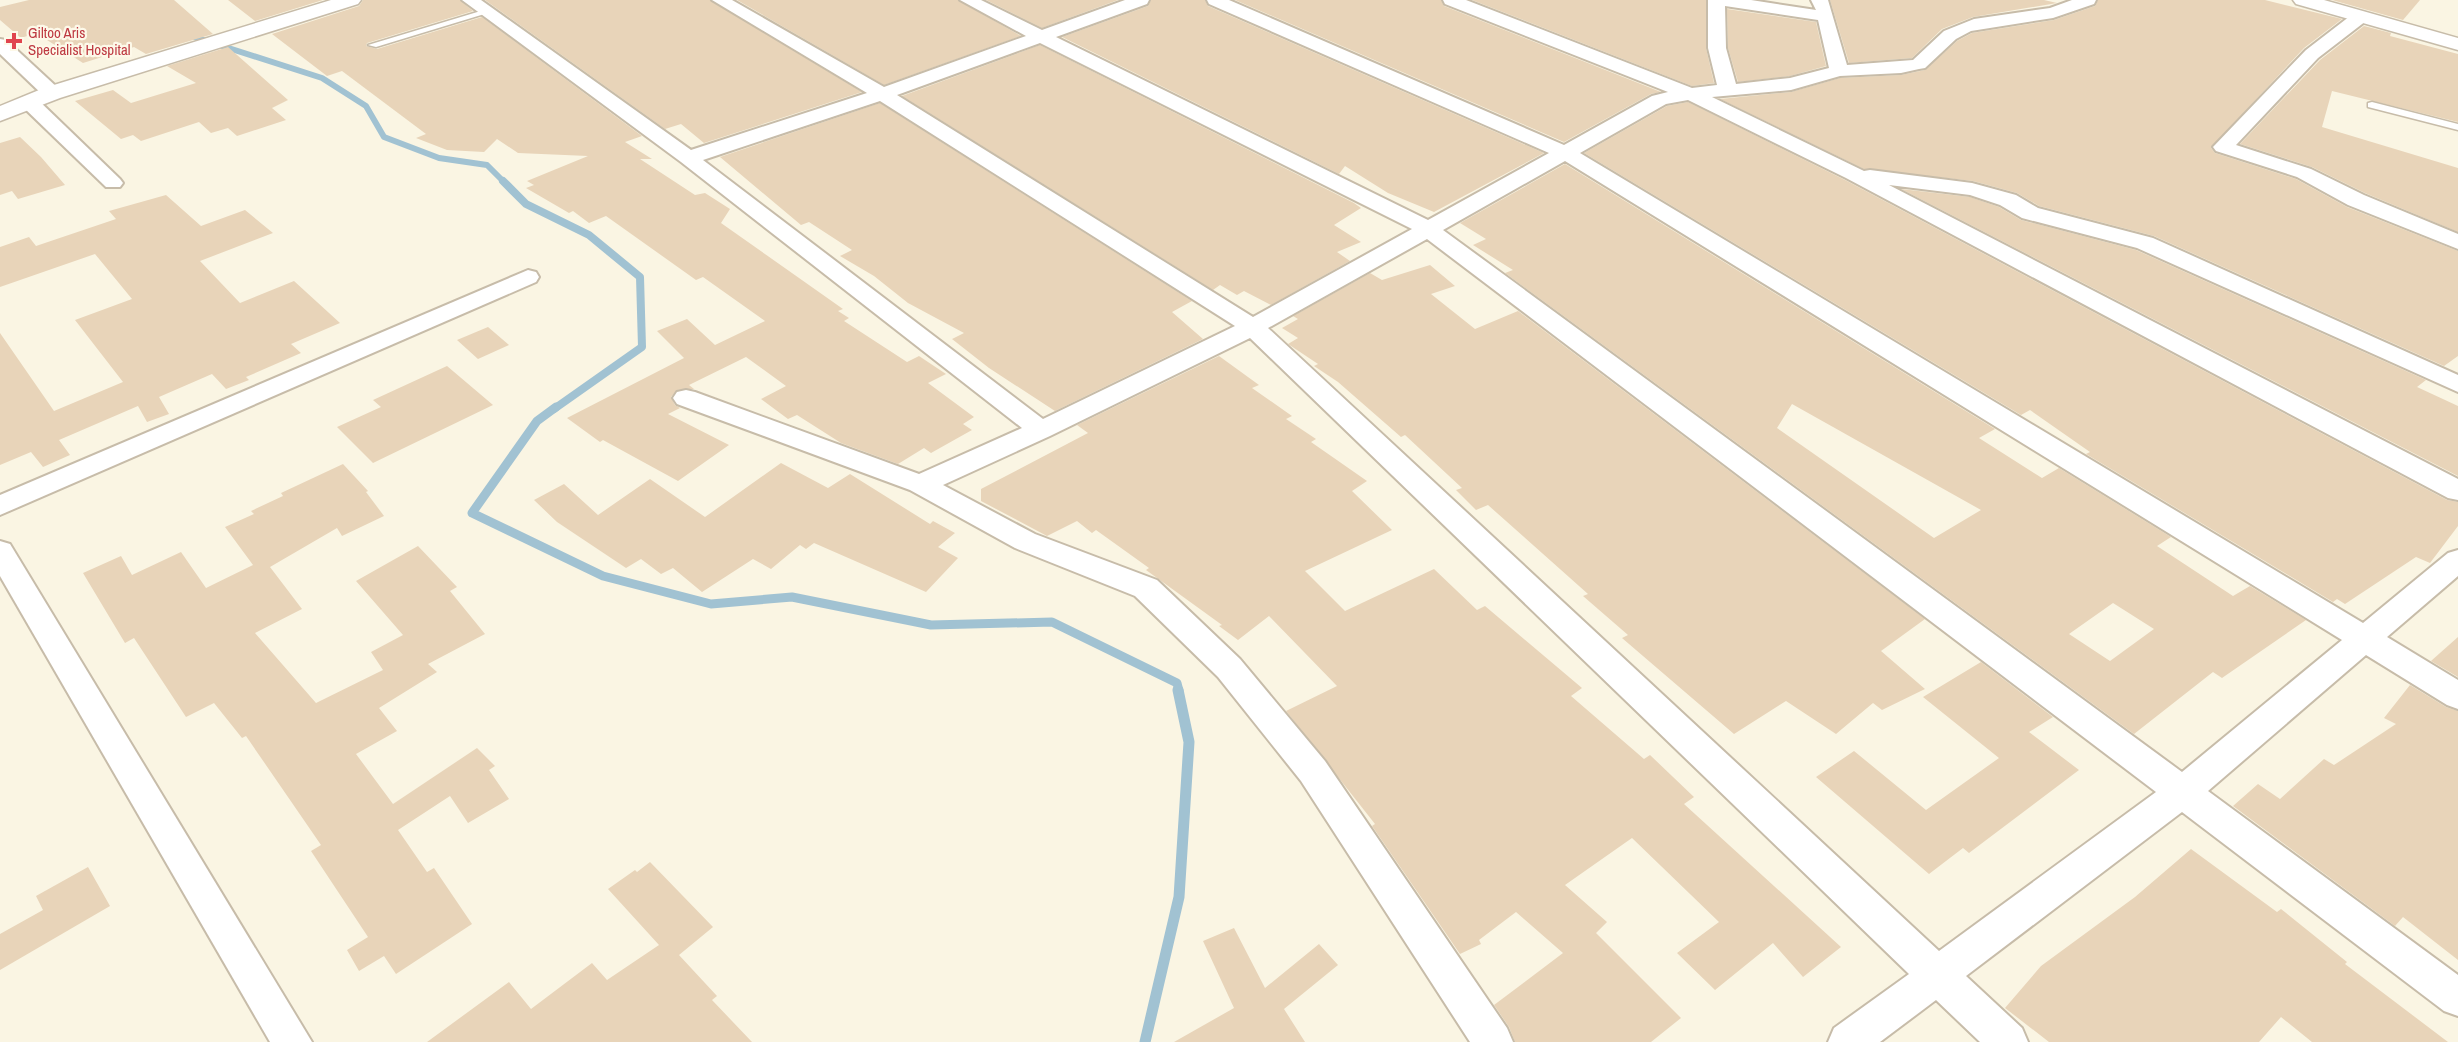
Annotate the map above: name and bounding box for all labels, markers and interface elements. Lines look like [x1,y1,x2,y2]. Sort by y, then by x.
place label: Giltoo Aris Specialist Hospital [28,22,131,60]
marker: Giltoo Aris Specialist Hospital [5,32,23,50]

